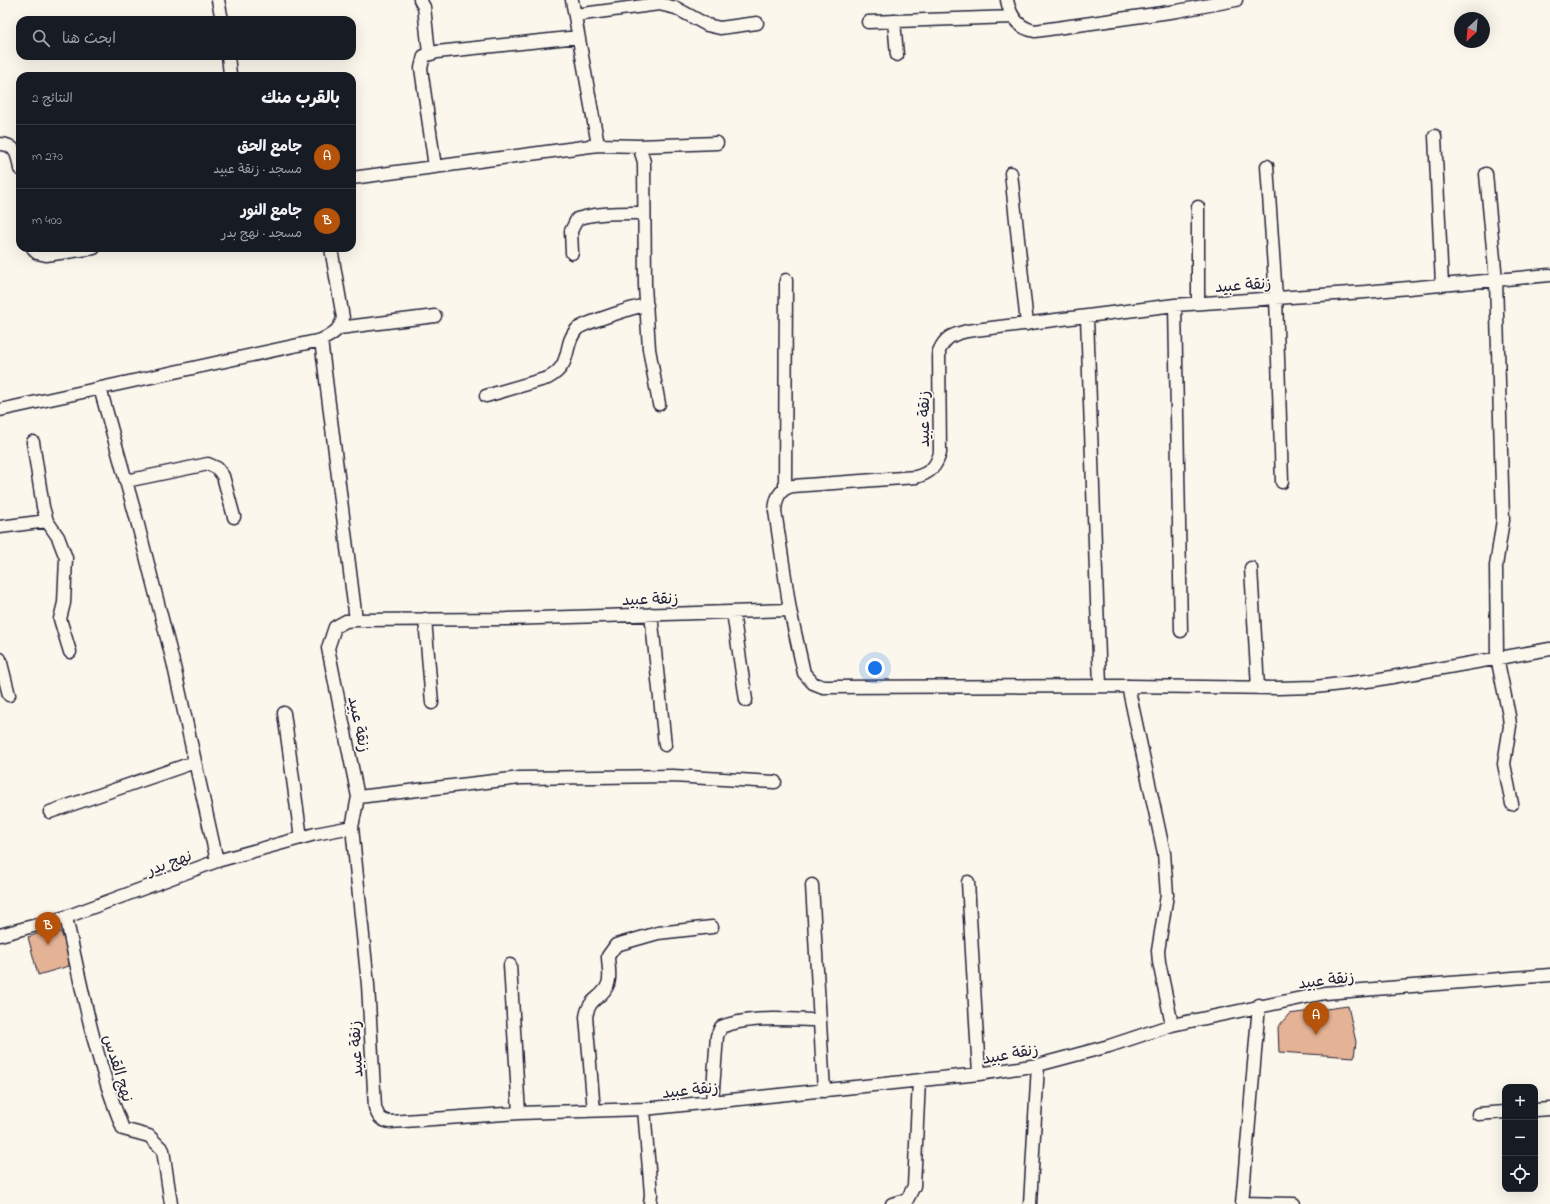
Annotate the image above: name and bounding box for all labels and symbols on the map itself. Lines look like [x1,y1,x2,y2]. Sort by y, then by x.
north arrow [1454,12,1490,48]
street label: زنقة عبيد [1214,272,1272,300]
street label: زنقة عبيد [913,391,937,447]
street label: زنقة عبيد [621,587,679,613]
your location [865,658,885,678]
street label: زنقة عبيد [340,694,376,755]
street label: نهج بدر [142,845,196,884]
pin: B [35,912,61,945]
street label: زنقة عبيد [1297,966,1356,996]
pin: A [1303,1002,1329,1035]
street label: زنقة عبيد [344,1020,370,1078]
street label: نهج القدس [95,1032,139,1105]
street label: زنقة عبيد [980,1038,1040,1072]
street label: زنقة عبيد [661,1076,720,1106]

